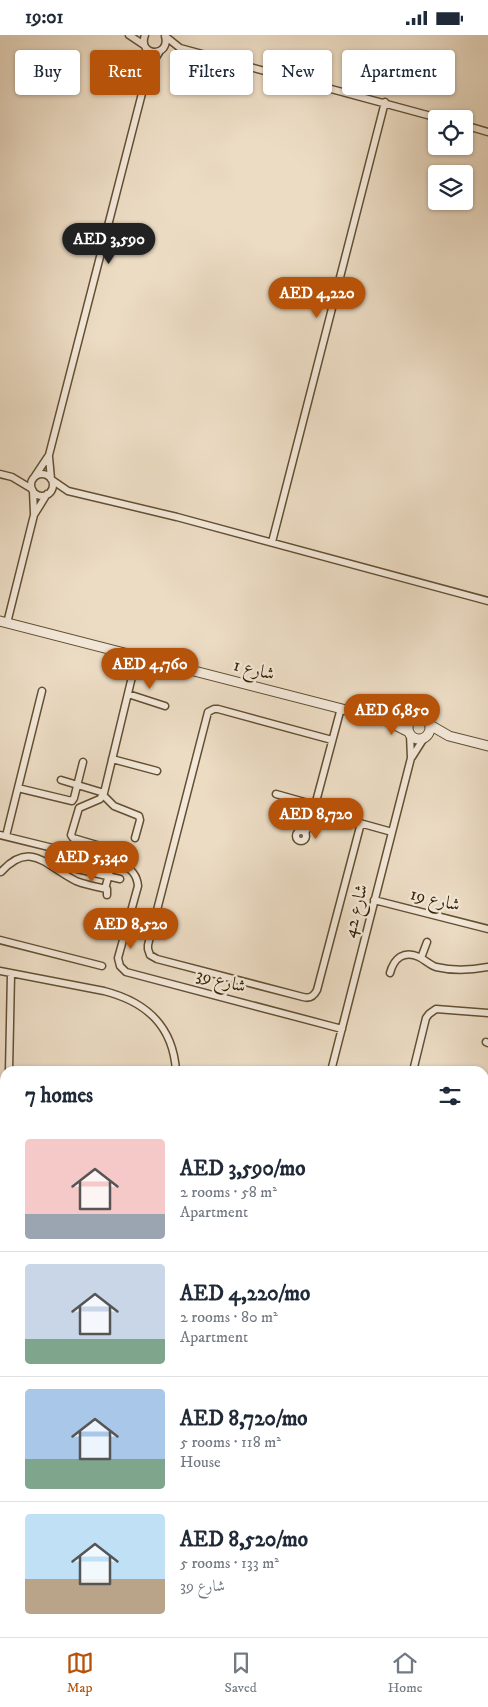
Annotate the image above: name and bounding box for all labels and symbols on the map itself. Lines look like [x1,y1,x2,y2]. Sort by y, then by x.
pin: AED 3,590 [52,223,166,265]
pin: AED 4,220 [260,277,374,319]
pin: AED 4,760 [93,647,207,690]
street label: شارع 1 [230,654,277,689]
pin: AED 6,850 [335,693,449,736]
pin: AED 8,720 [259,797,373,840]
pin: AED 5,340 [35,841,149,883]
street label: شارع 42 [339,882,376,941]
street label: شارع 19 [407,883,462,920]
pin: AED 8,520 [74,907,188,950]
street label: شارع 39 [193,964,248,1001]

